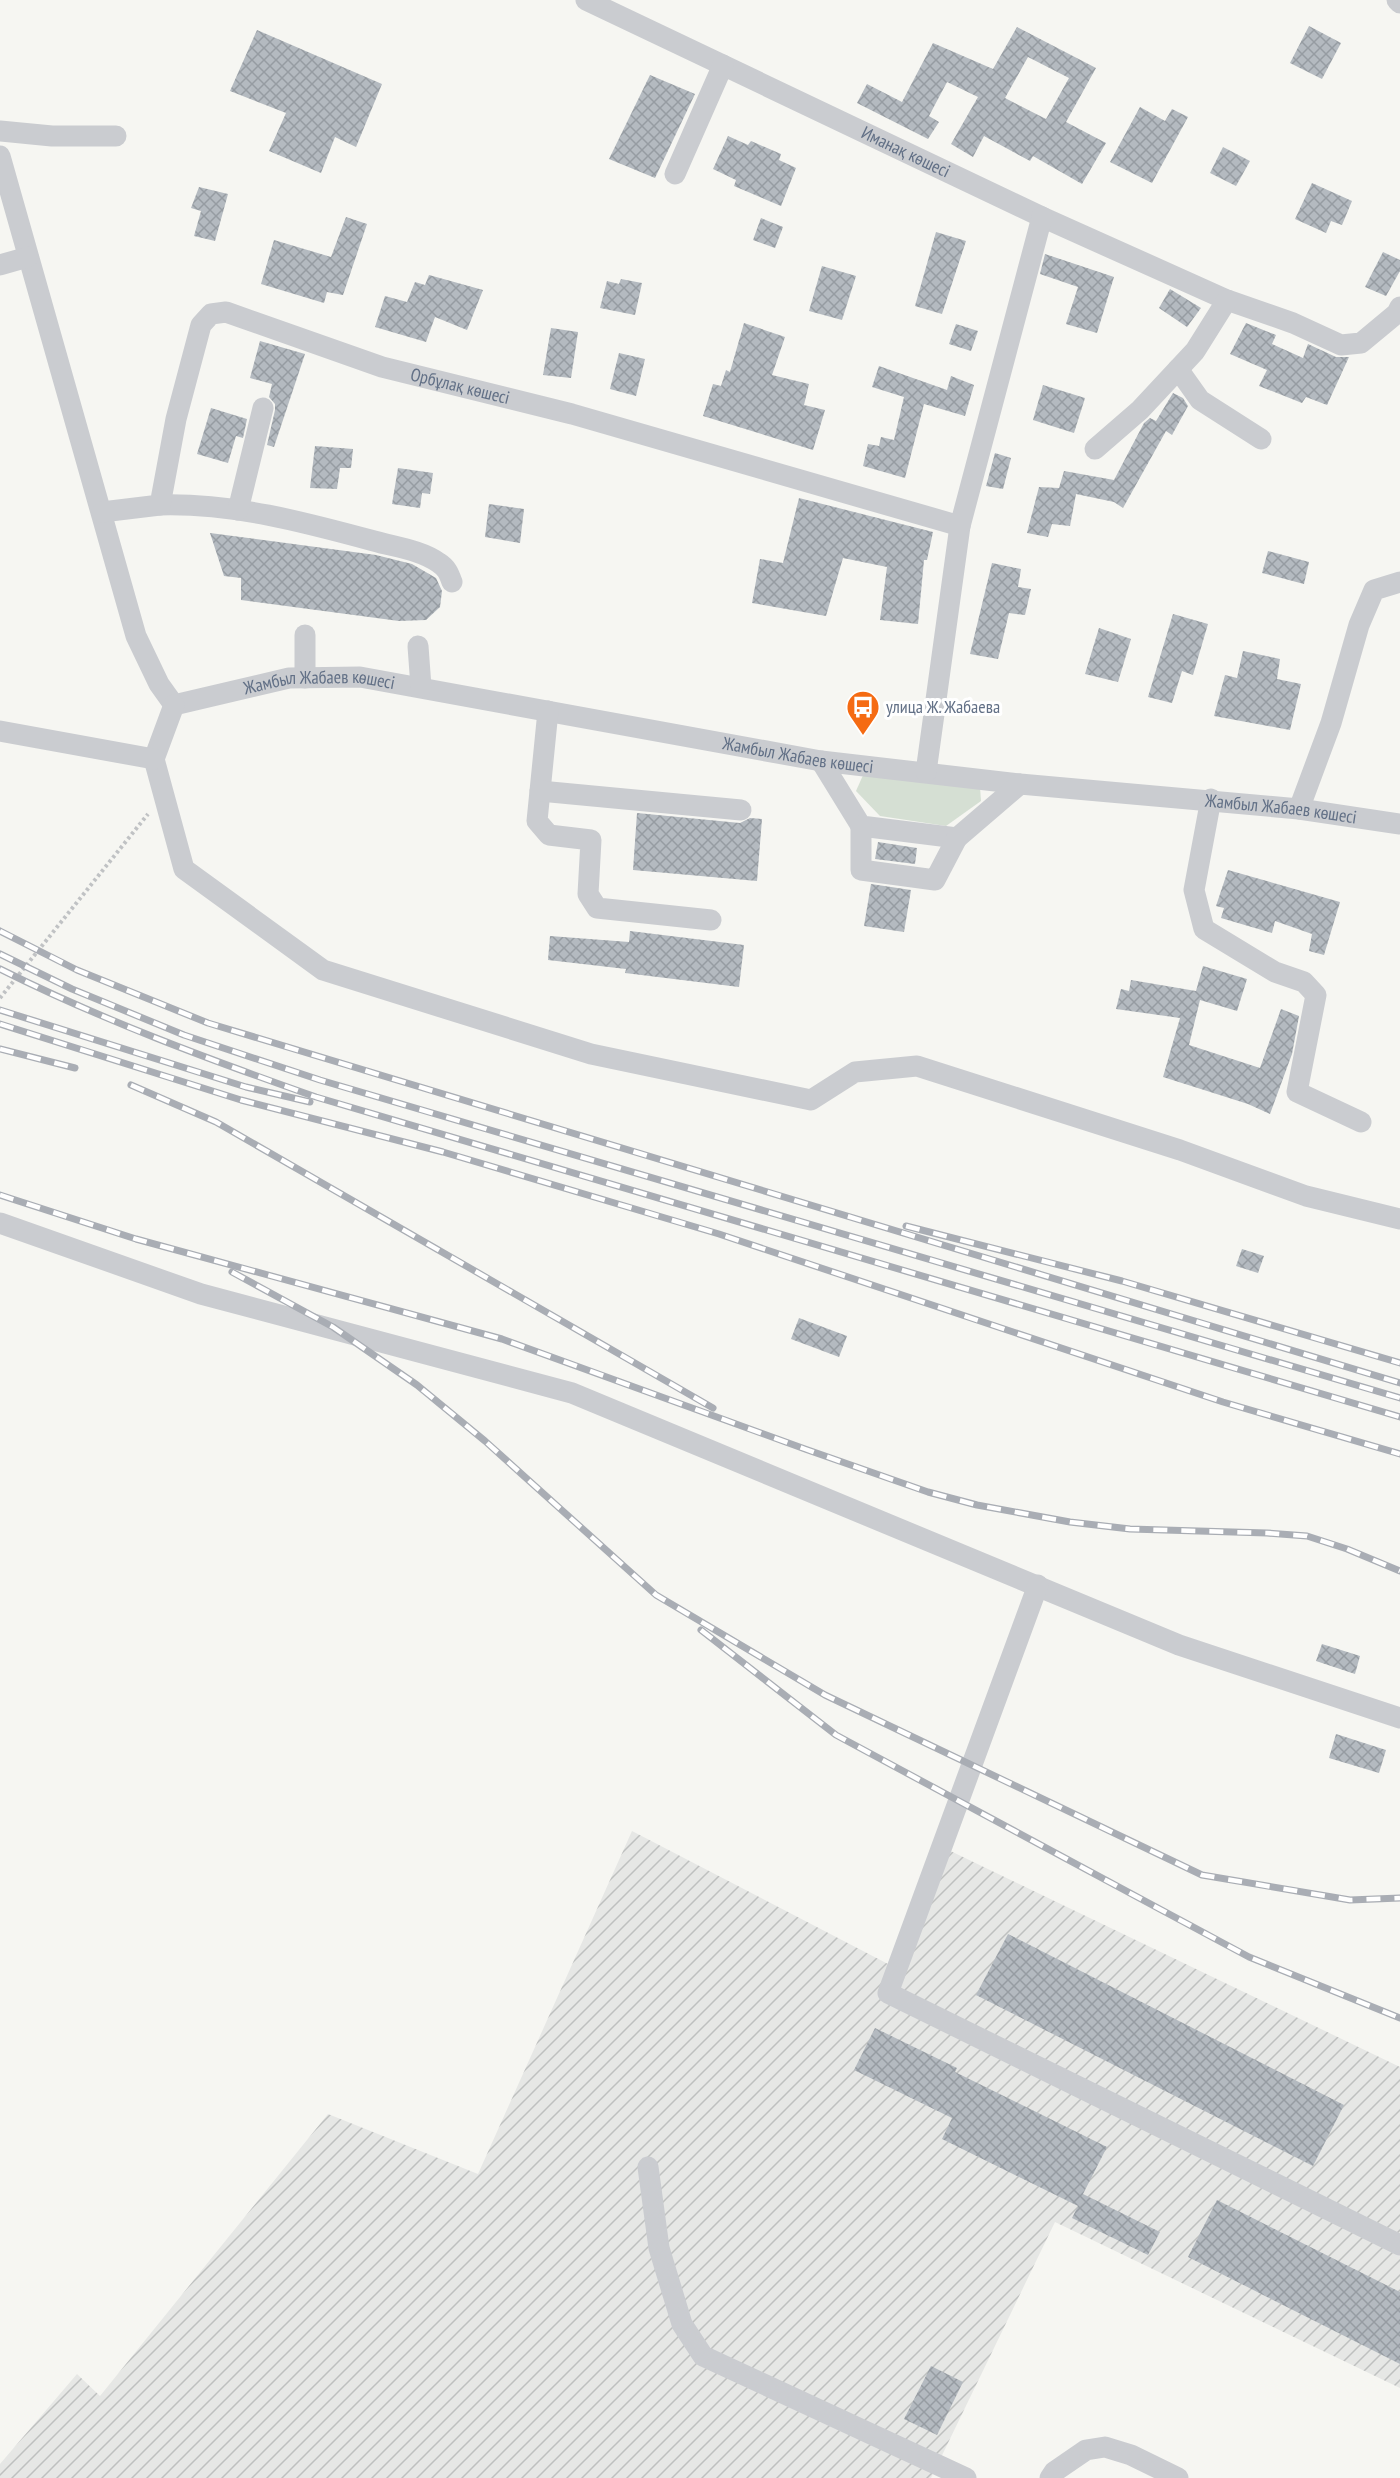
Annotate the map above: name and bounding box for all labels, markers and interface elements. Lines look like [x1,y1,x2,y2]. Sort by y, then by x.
street label: Иманақ көшесі [858,121,954,183]
street label: Орбұлақ көшесі [408,363,512,409]
street label: Жамбыл Жабаев көшесі [240,665,397,700]
bus stop icon: улица Ж. Жабаева [845,689,881,736]
place label: улица Ж. Жабаева [886,695,1000,718]
street label: Жамбыл Жабаев көшесі [720,731,875,778]
street label: Жамбыл Жабаев көшесі [1203,789,1358,828]

